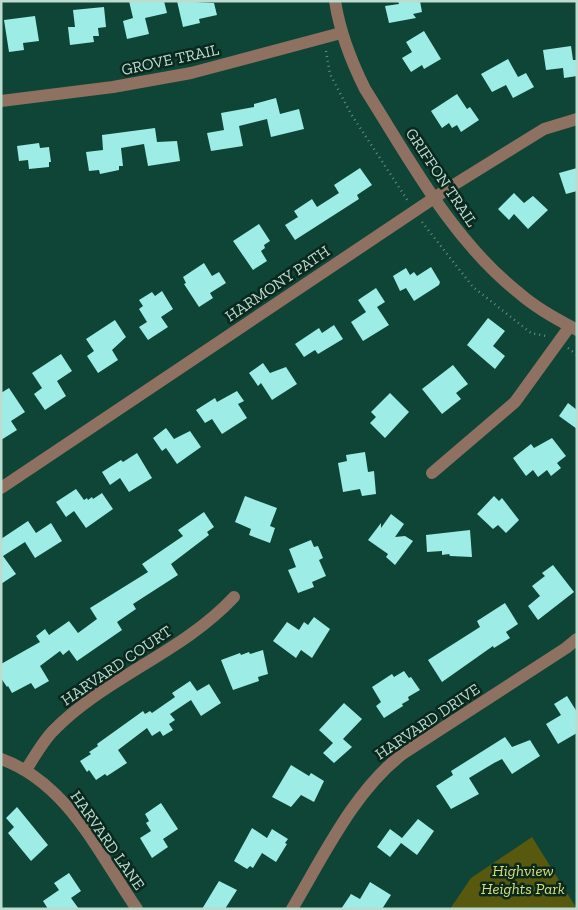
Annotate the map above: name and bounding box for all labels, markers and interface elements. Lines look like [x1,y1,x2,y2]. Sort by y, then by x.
street label: GROVE TRAIL [120,40,221,79]
street label: GRIFFON TRAIL [402,124,482,230]
street label: HARMONY PATH [221,241,333,325]
street label: HARVARD COURT [57,621,175,709]
street label: HARVARD DRIVE [371,679,483,763]
street label: HARVARD LANE [66,787,149,894]
park label: Highview Heights Park [481,861,565,898]

